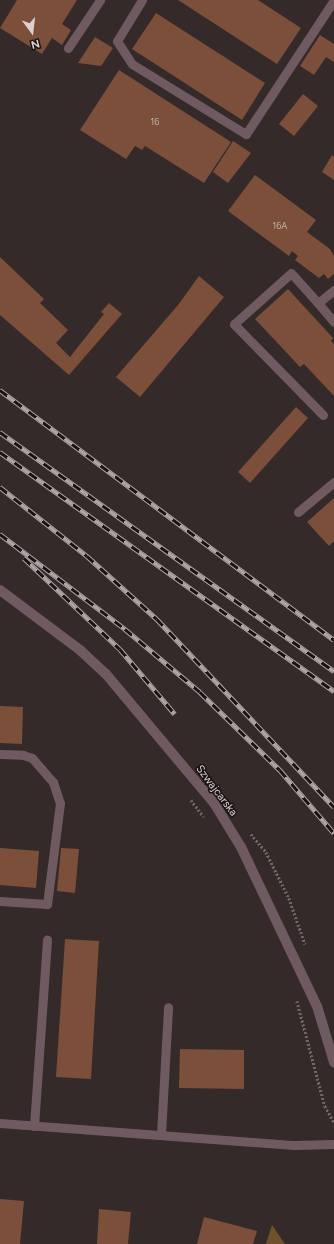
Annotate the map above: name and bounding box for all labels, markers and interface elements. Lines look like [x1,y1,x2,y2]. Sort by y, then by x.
north arrow [12,12,52,52]
text: N [29,37,41,51]
house number: 16 [151,117,159,127]
house number: 16A [273,221,287,231]
street label: Szwajcarska [193,763,239,819]

